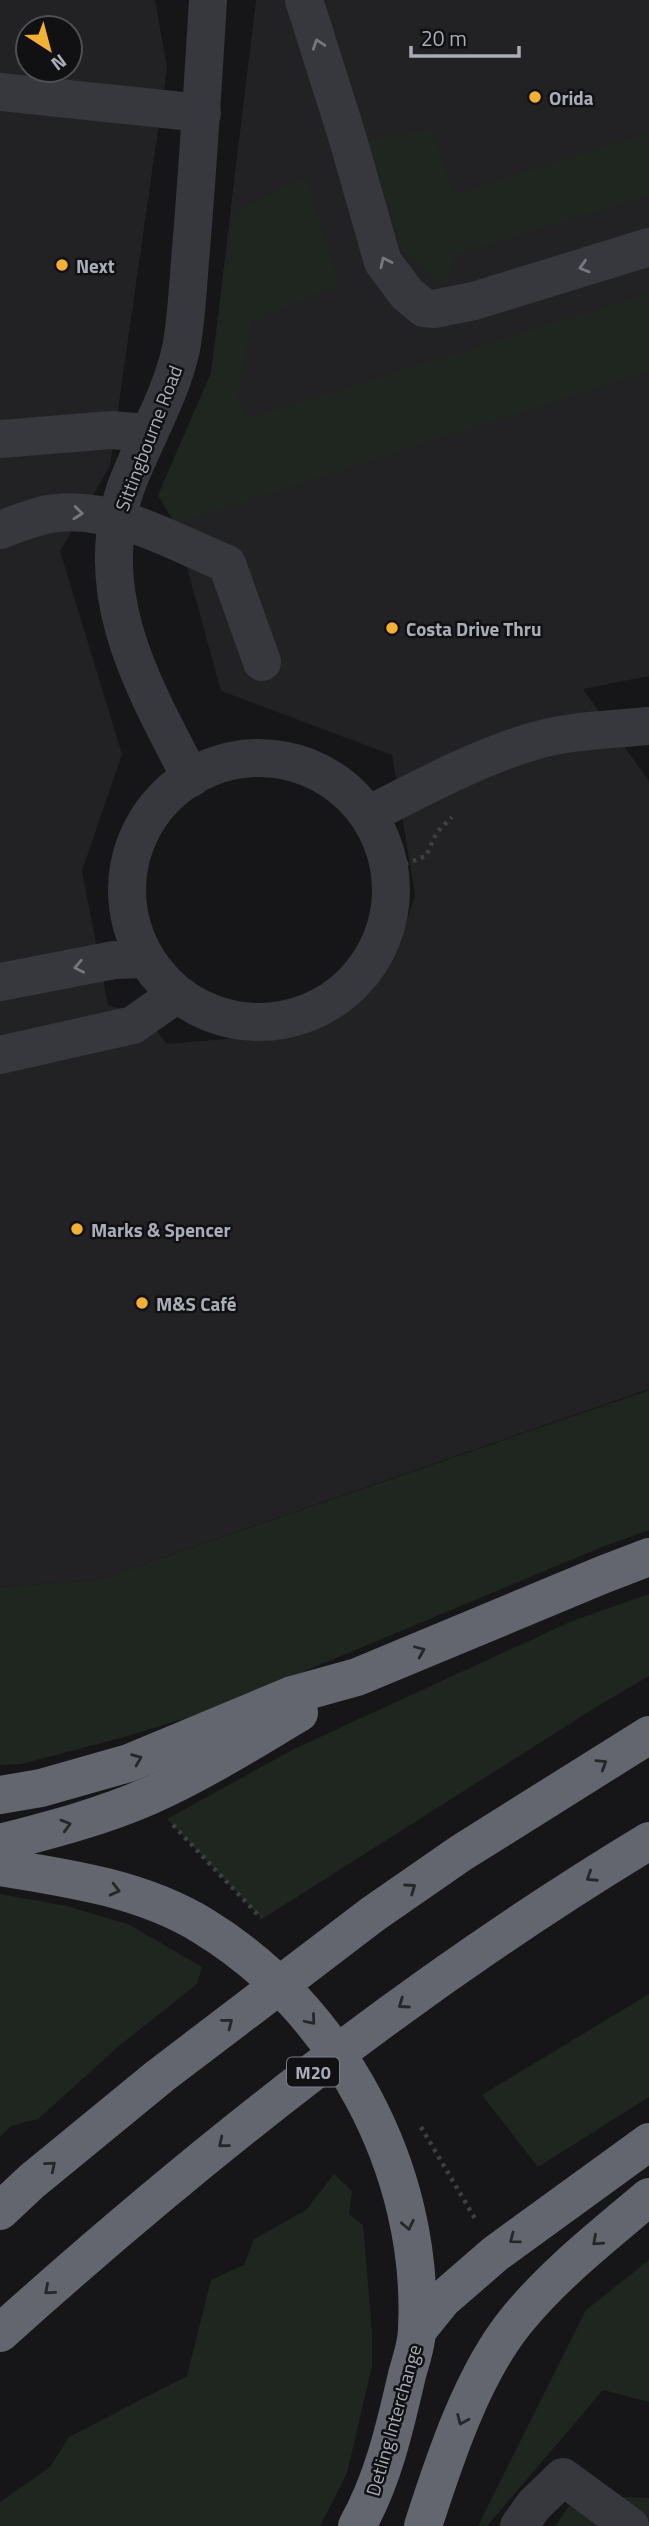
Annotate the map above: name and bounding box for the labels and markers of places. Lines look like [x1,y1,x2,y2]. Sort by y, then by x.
place label: Orida [549,83,594,112]
marker: Orida [527,89,543,105]
place label: Next [76,251,115,280]
marker: Next [54,257,70,273]
place label: Costa Drive Thru [406,614,541,643]
marker: Costa Drive Thru [384,620,400,636]
place label: Marks & Spencer [91,1215,231,1244]
marker: Marks & Spencer [69,1221,85,1237]
place label: M&S Café [156,1289,237,1318]
marker: M&S Café [134,1295,150,1311]

